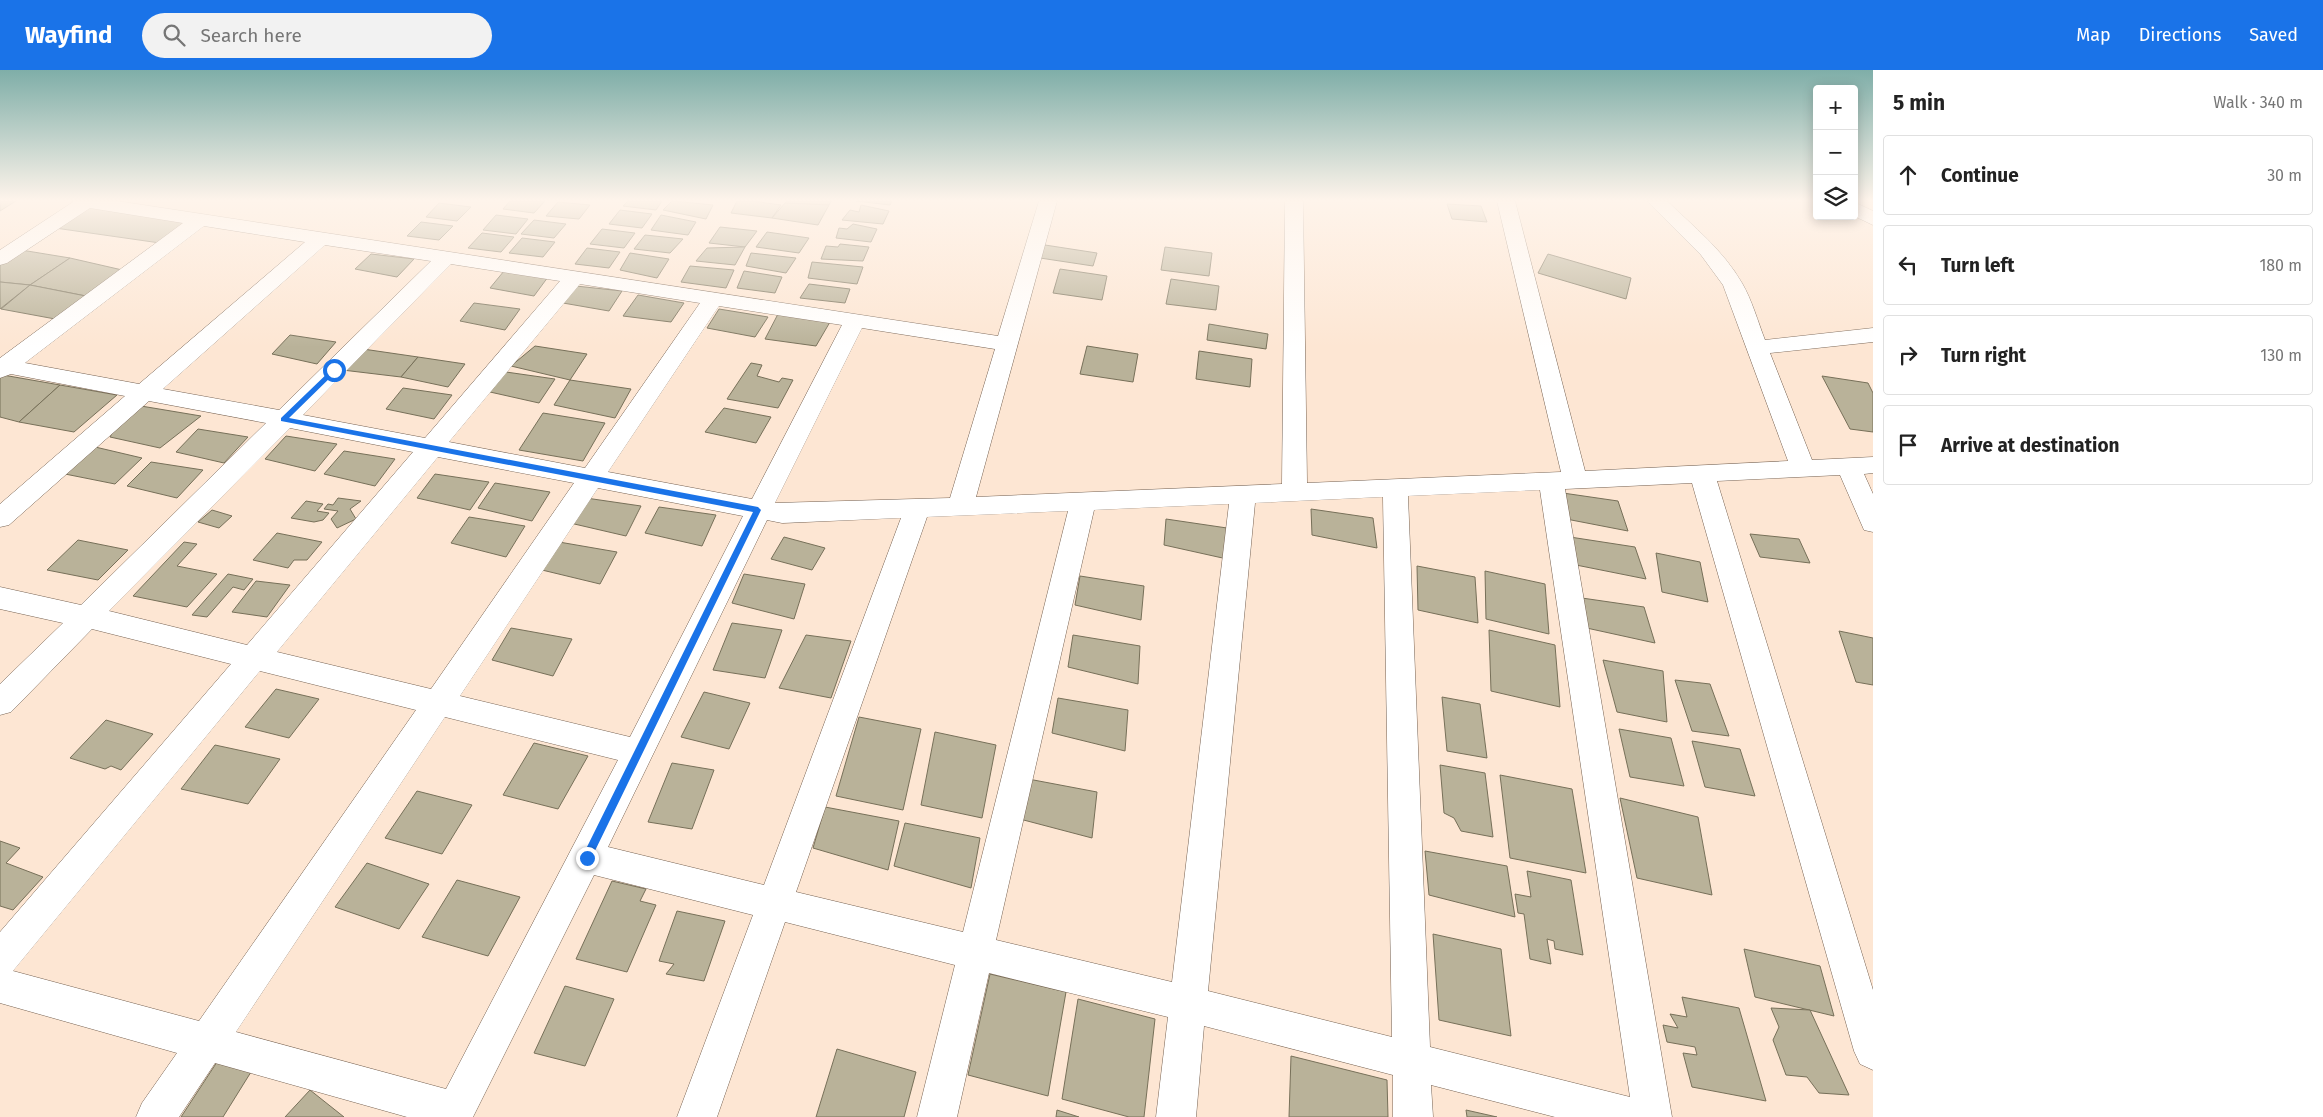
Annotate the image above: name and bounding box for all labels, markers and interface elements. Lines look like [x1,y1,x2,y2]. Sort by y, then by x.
search box [142,13,492,58]
text: Wayfind [25,21,112,49]
icon: search [160,21,188,49]
text: Search here [200,24,302,47]
text: Map [2076,24,2111,46]
text: Directions [2139,24,2221,46]
text: Saved [2249,24,2298,46]
map controls [1813,85,1858,220]
button: + [1813,85,1858,130]
text: 5 min [1893,90,1945,116]
text: Walk · 340 m [2213,93,2303,112]
button: − [1813,130,1858,175]
icon: ahead [1894,161,1922,189]
text: Continue [1941,164,2019,187]
text: 30 m [2267,166,2302,185]
button: layers [1813,175,1858,220]
icon: left [1894,251,1922,279]
text: Turn left [1941,254,2015,277]
text: 180 m [2259,256,2302,275]
icon: right [1894,341,1922,369]
text: Turn right [1941,344,2026,367]
text: 130 m [2260,346,2302,365]
route start [323,359,346,382]
icon: arrive [1894,431,1922,459]
text: Arrive at destination [1941,434,2120,457]
route end [576,847,599,870]

